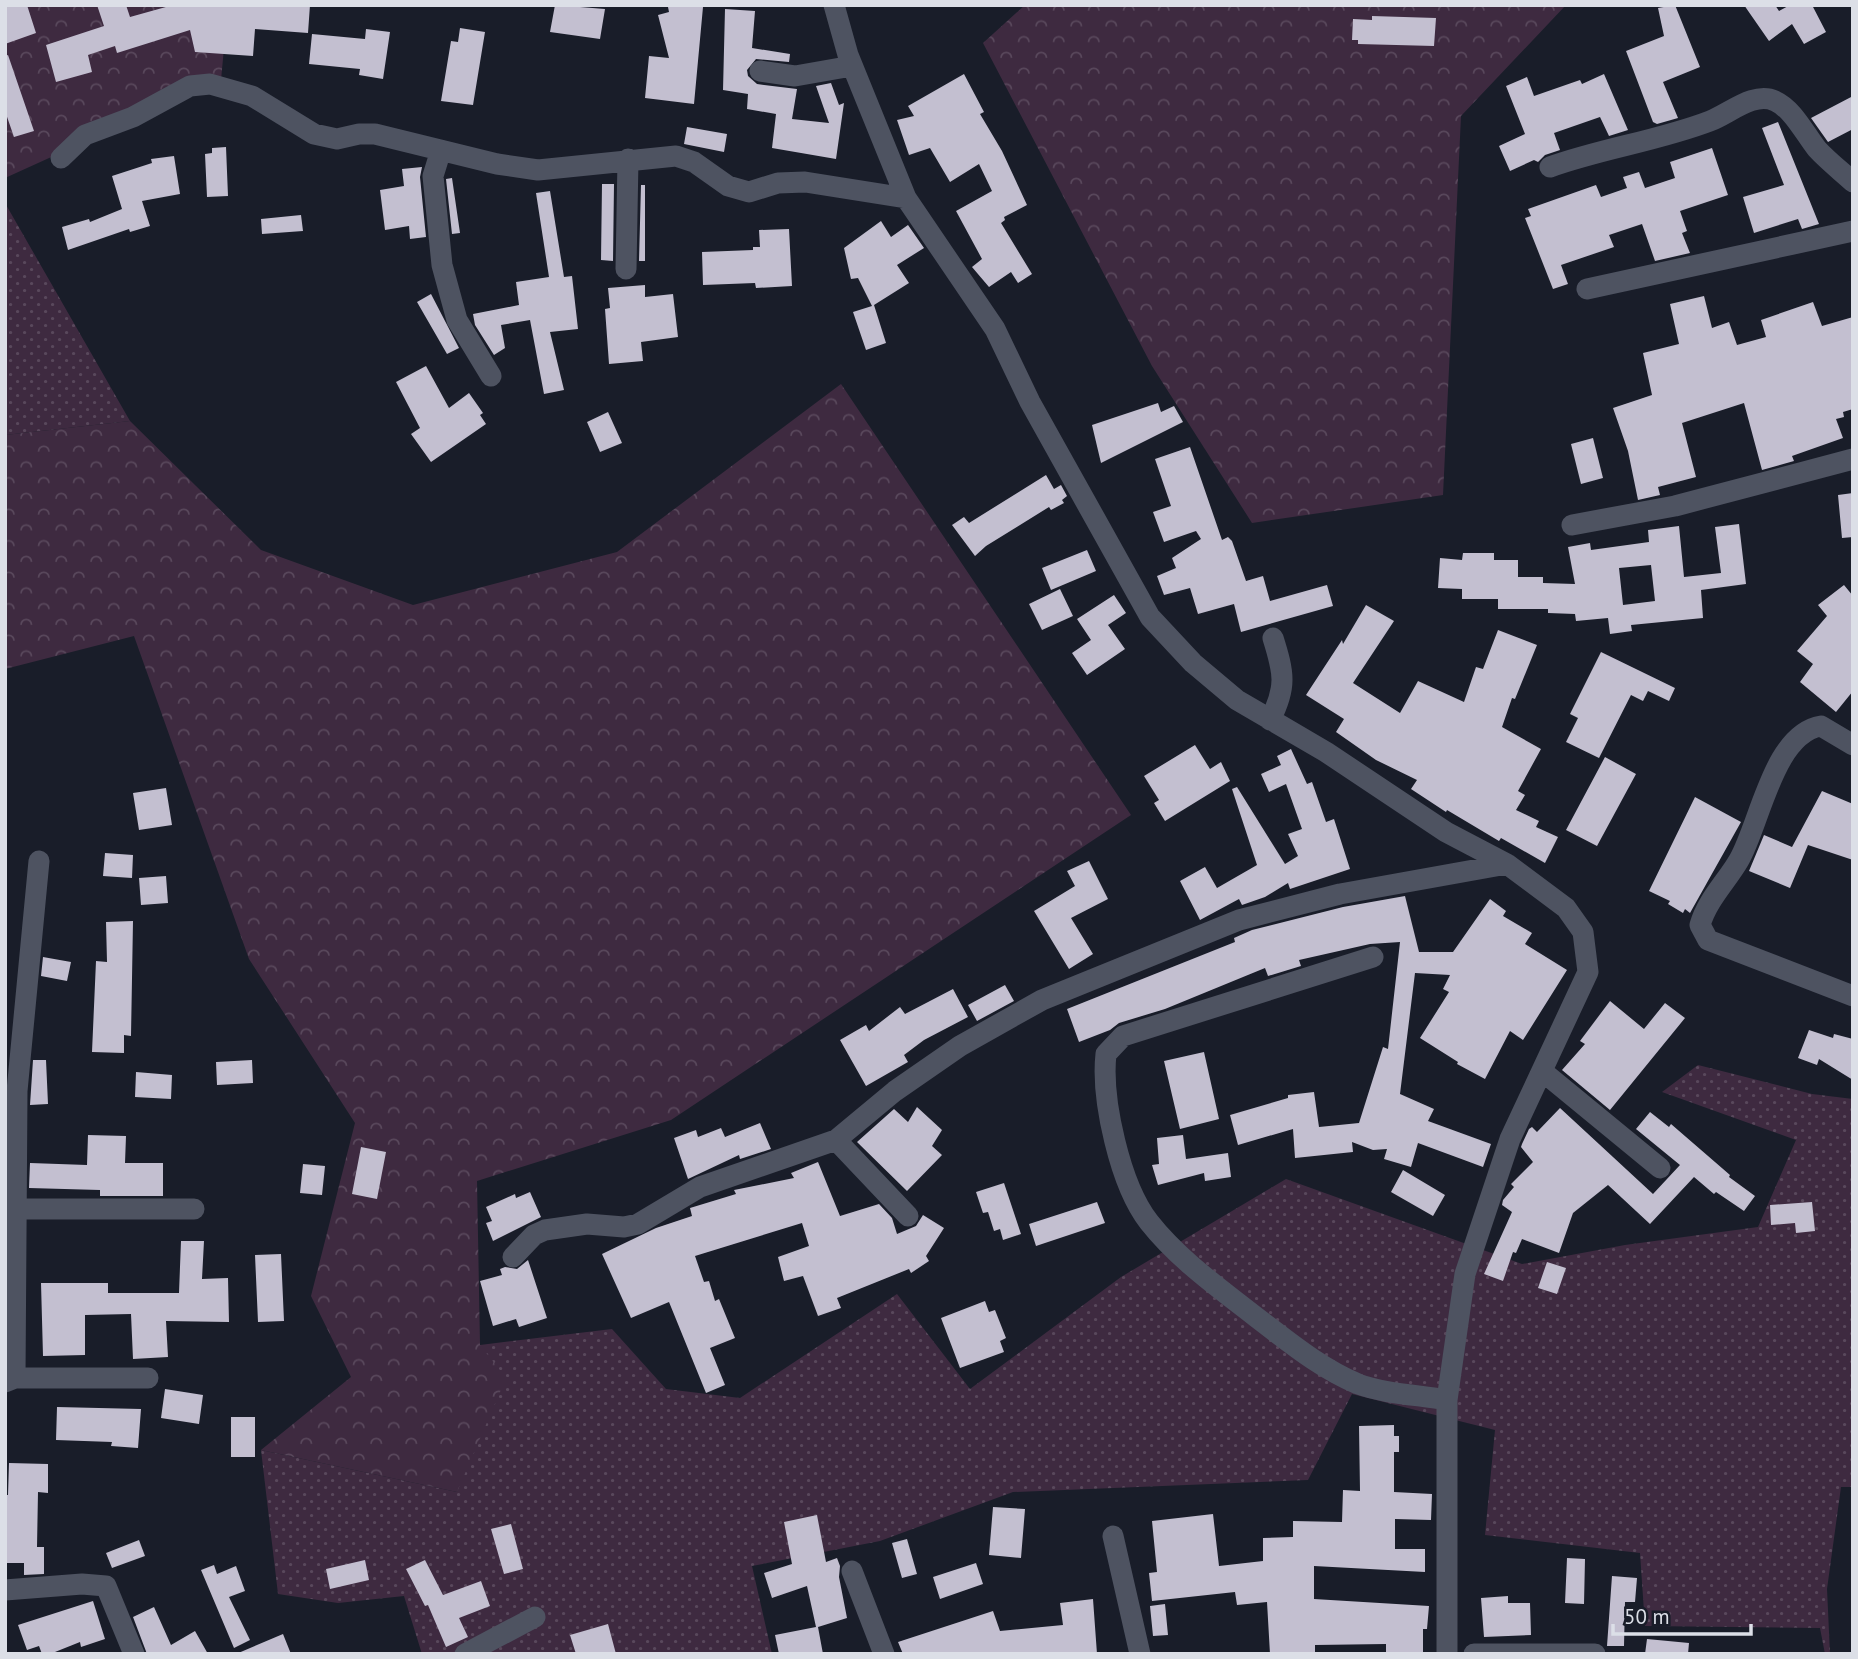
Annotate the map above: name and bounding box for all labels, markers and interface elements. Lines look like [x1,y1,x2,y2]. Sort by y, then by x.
scale bar [1613,1592,1751,1636]
text: 50 m [1624,1603,1670,1630]

